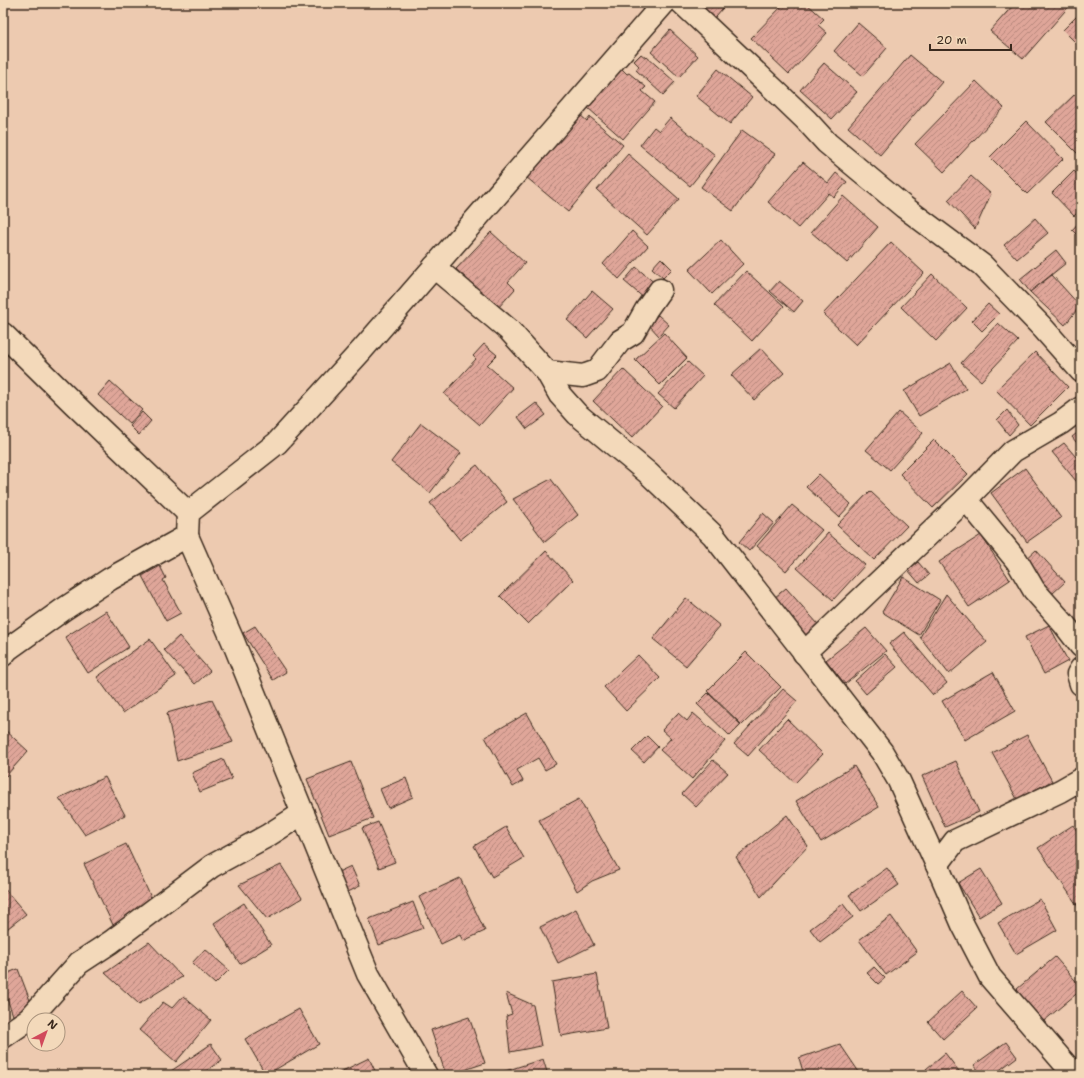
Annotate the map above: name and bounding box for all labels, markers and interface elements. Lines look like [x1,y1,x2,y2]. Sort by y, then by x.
scale bar [930,26,1011,52]
text: 20 m [936,32,967,48]
north arrow [26,1012,66,1052]
text: N [44,1016,61,1034]

